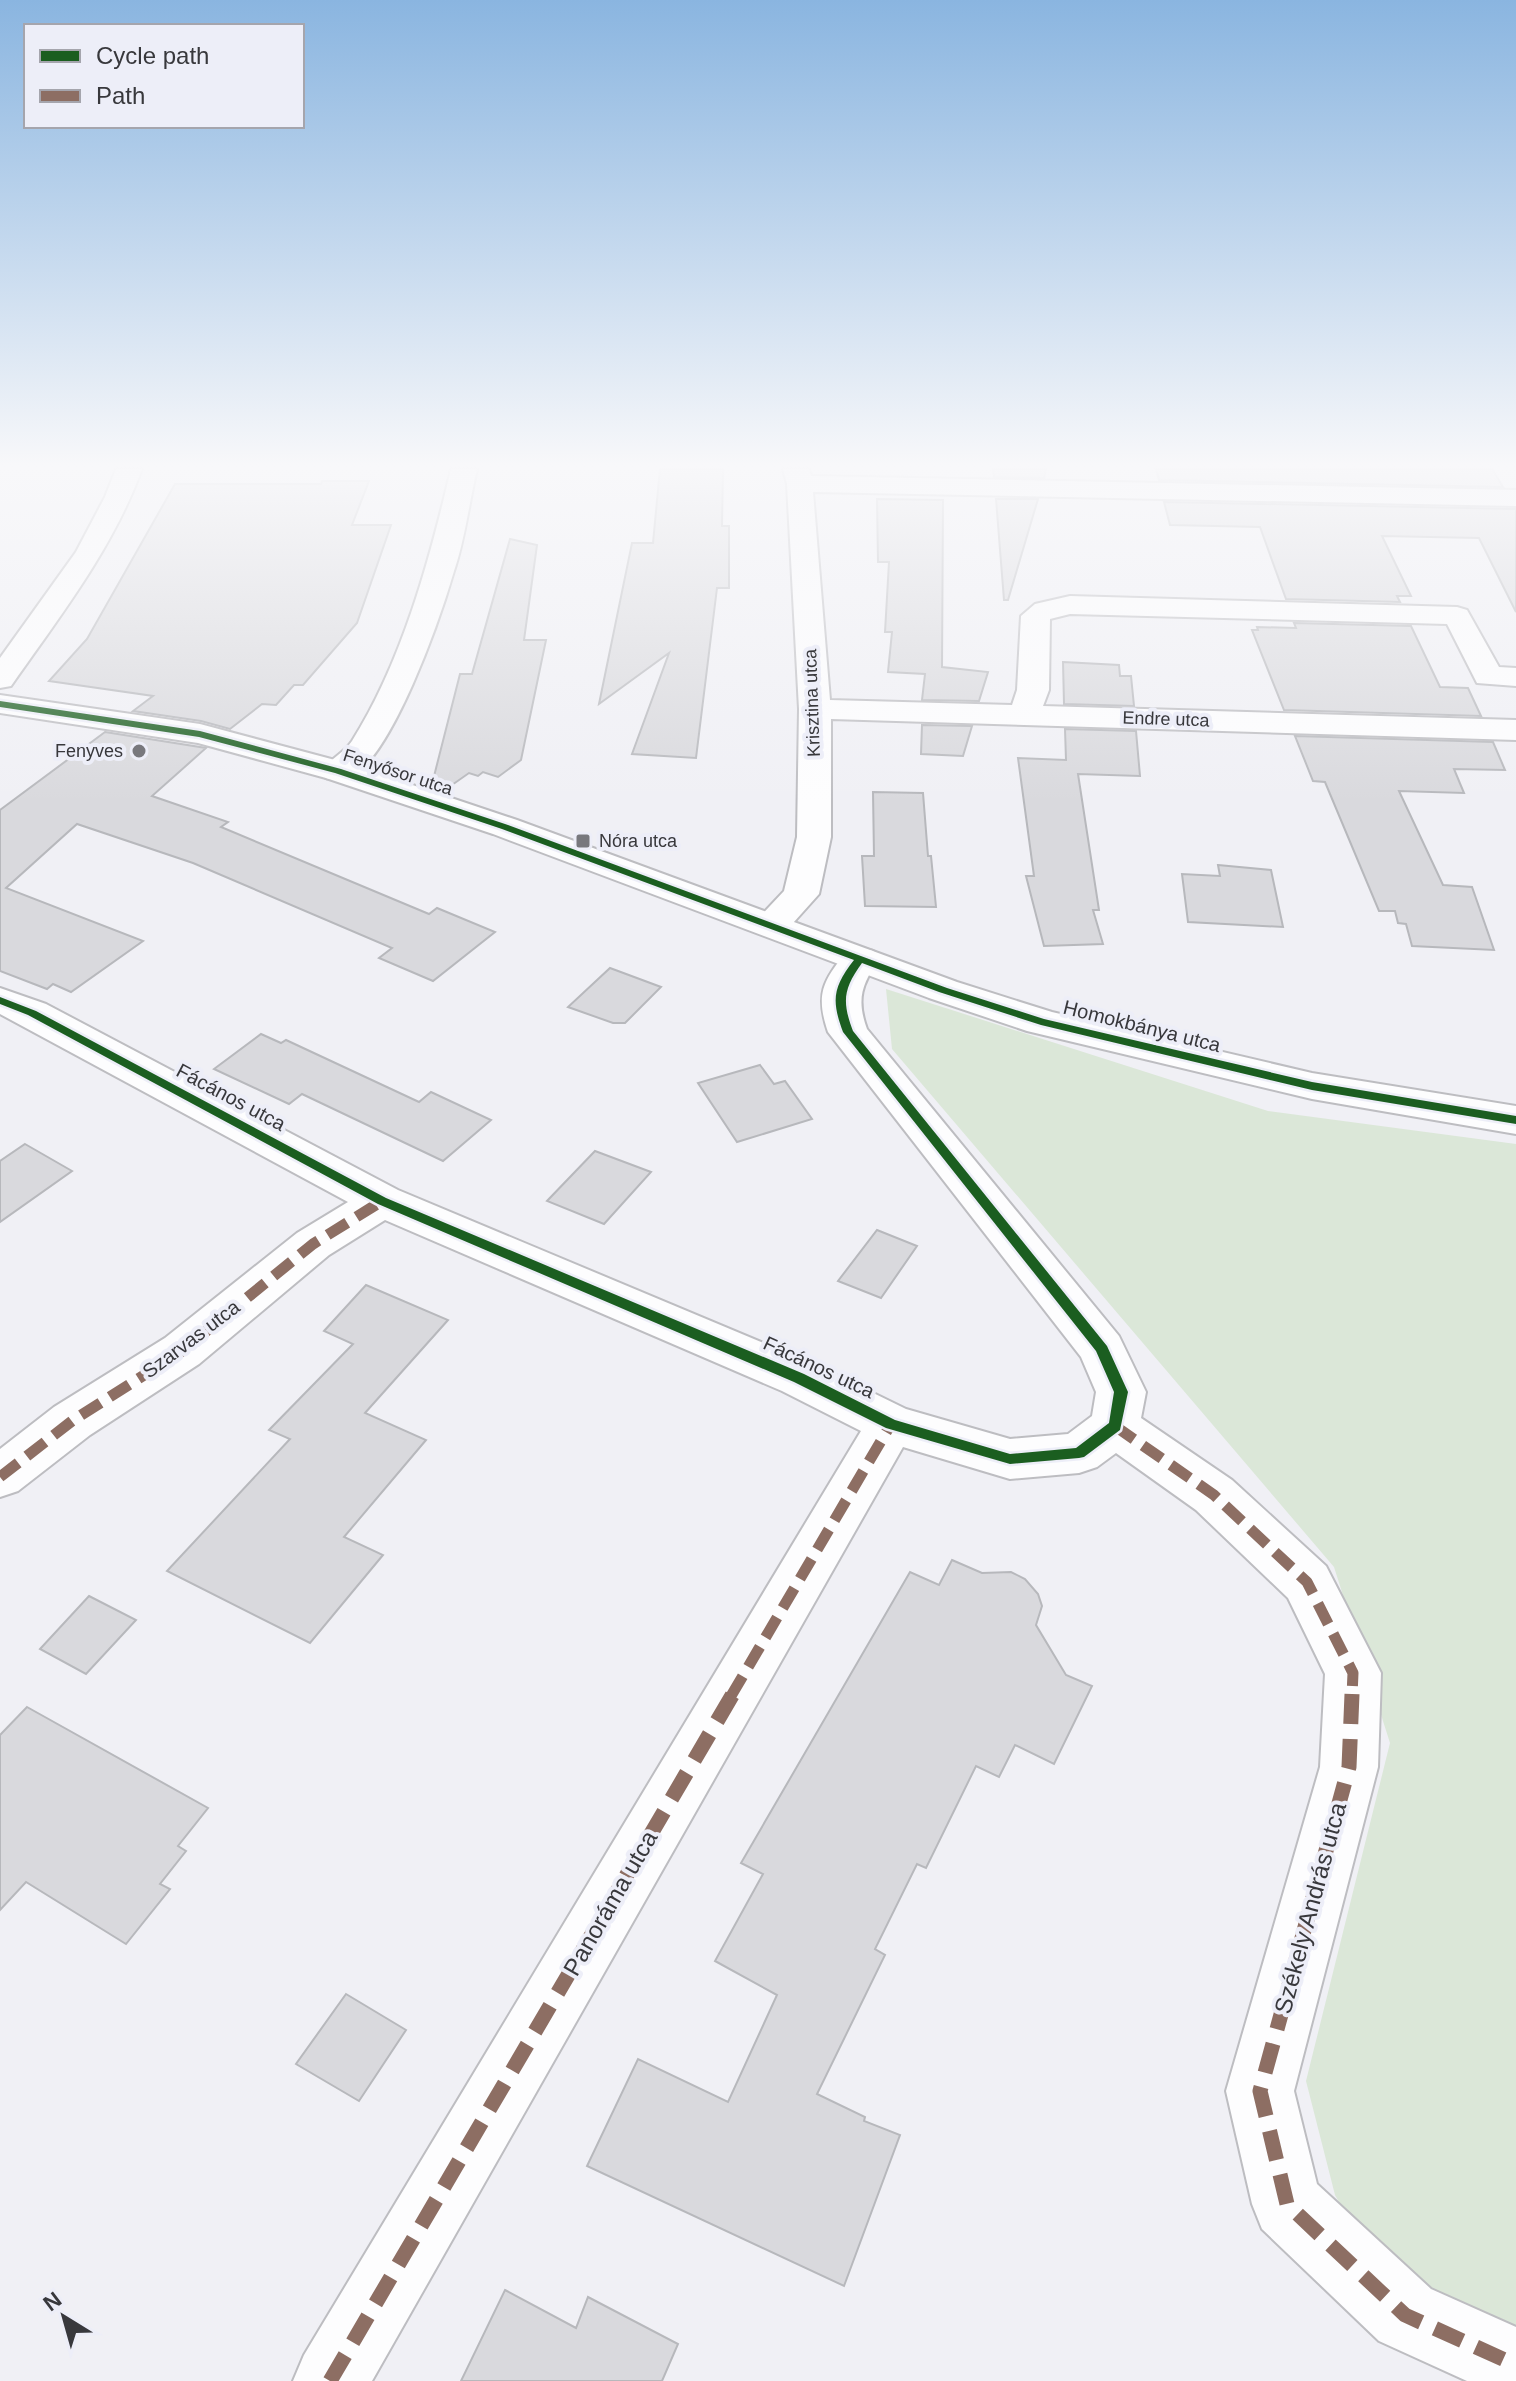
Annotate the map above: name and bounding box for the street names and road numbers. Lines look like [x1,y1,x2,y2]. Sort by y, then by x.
street label: Krisztina utca [800,648,824,757]
street label: Endre utca [1122,707,1211,731]
street label: Fenyősor utca [341,745,456,799]
street label: Homokbánya utca [1061,996,1224,1056]
street label: Fácános utca [173,1059,290,1135]
street label: Szarvas utca [138,1295,244,1383]
street label: Fácános utca [760,1332,879,1403]
street label: Székely András utca [1269,1799,1351,2017]
street label: Panoráma utca [558,1825,663,1980]

